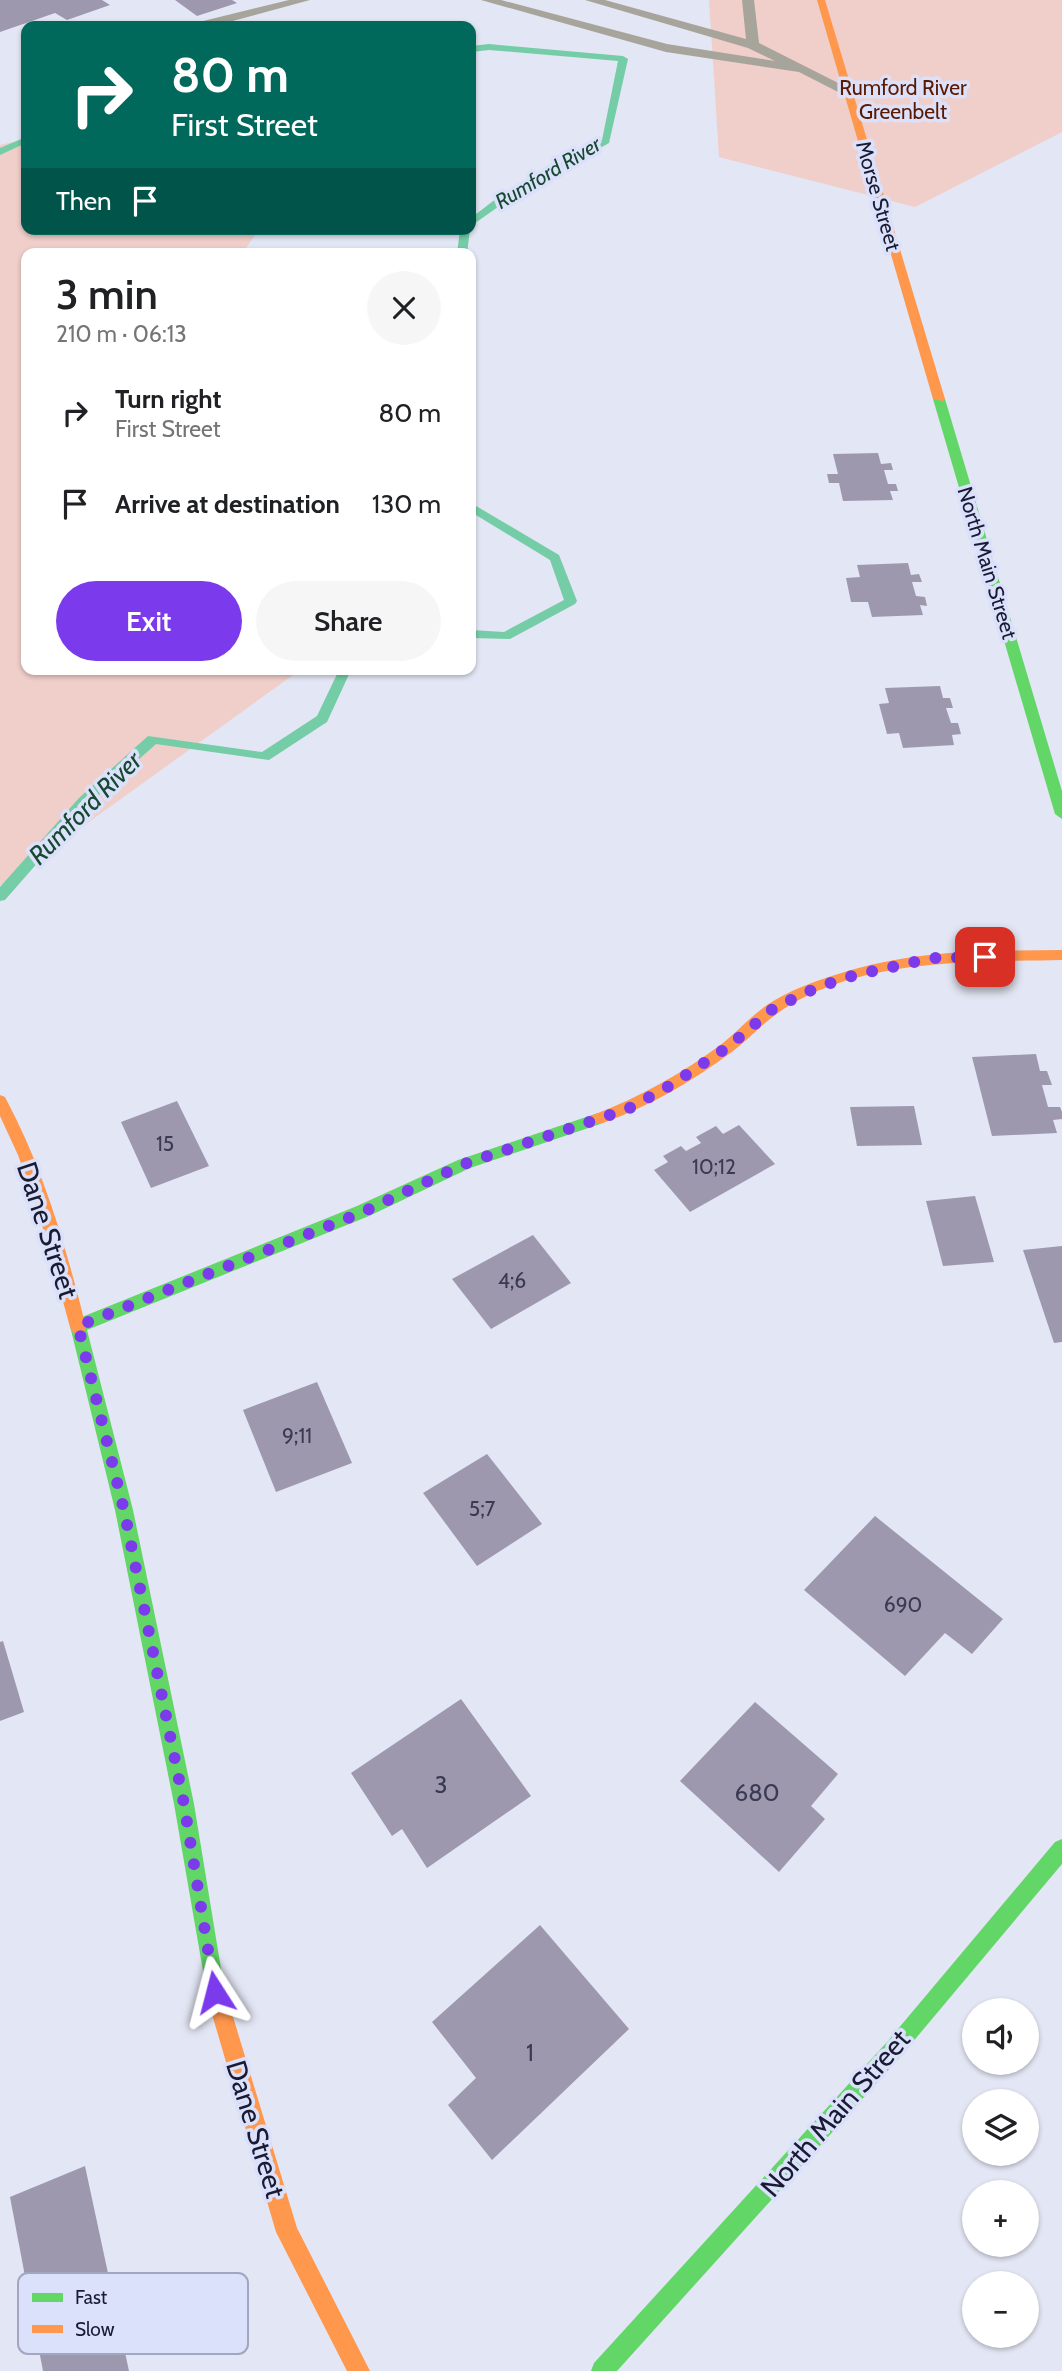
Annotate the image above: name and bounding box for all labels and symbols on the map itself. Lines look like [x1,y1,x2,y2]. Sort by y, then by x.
park label: Rumford River Greenbelt [839,75,967,124]
water label: Rumford River [490,131,606,214]
street label: Morse Street [851,138,906,254]
street label: North Main Street [952,484,1022,642]
water label: Rumford River [22,744,149,871]
pin [955,927,1015,987]
house number: 15 [156,1131,174,1156]
house number: 10;12 [692,1154,736,1179]
street label: Dane Street [10,1157,86,1303]
house number: 4;6 [498,1268,526,1293]
house number: 9;11 [282,1423,312,1448]
house number: 5;7 [469,1496,496,1521]
house number: 690 [884,1592,922,1617]
house number: 3 [435,1770,447,1799]
house number: 680 [735,1778,779,1807]
position arrow [178,1955,252,2029]
street label: North Main Street [753,2022,917,2204]
house number: 1 [526,2038,534,2067]
street label: Dane Street [219,2056,293,2202]
legend [18,2273,248,2354]
text: Fast [75,2286,108,2309]
text: Slow [75,2318,115,2341]

